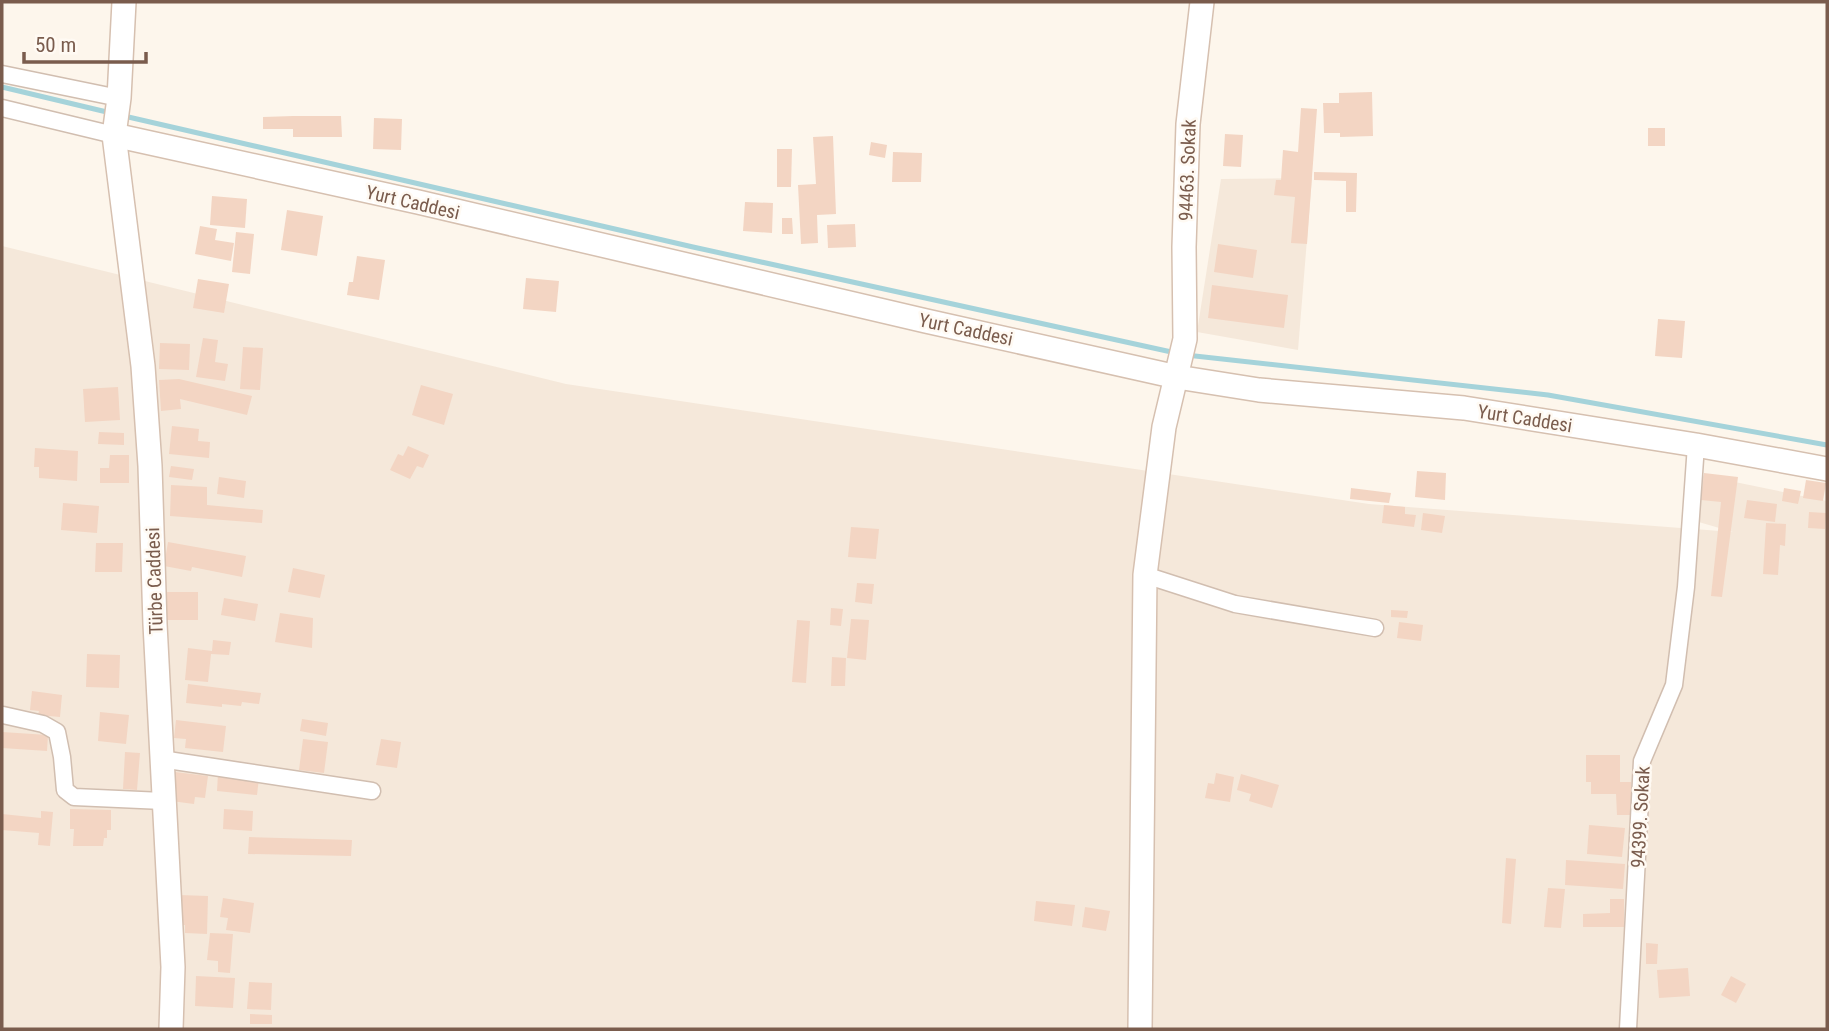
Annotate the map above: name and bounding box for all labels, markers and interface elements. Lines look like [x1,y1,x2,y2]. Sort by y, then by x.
scale bar [24,21,147,65]
text: 50 m [35,33,76,57]
street label: 94463. Sokak [1174,118,1201,221]
street label: Yurt Caddesi [364,181,462,224]
street label: Yurt Caddesi [917,308,1015,351]
street label: Yurt Caddesi [1476,400,1574,437]
street label: Türbe Caddesi [141,527,168,635]
street label: 94399. Sokak [1626,765,1655,869]

